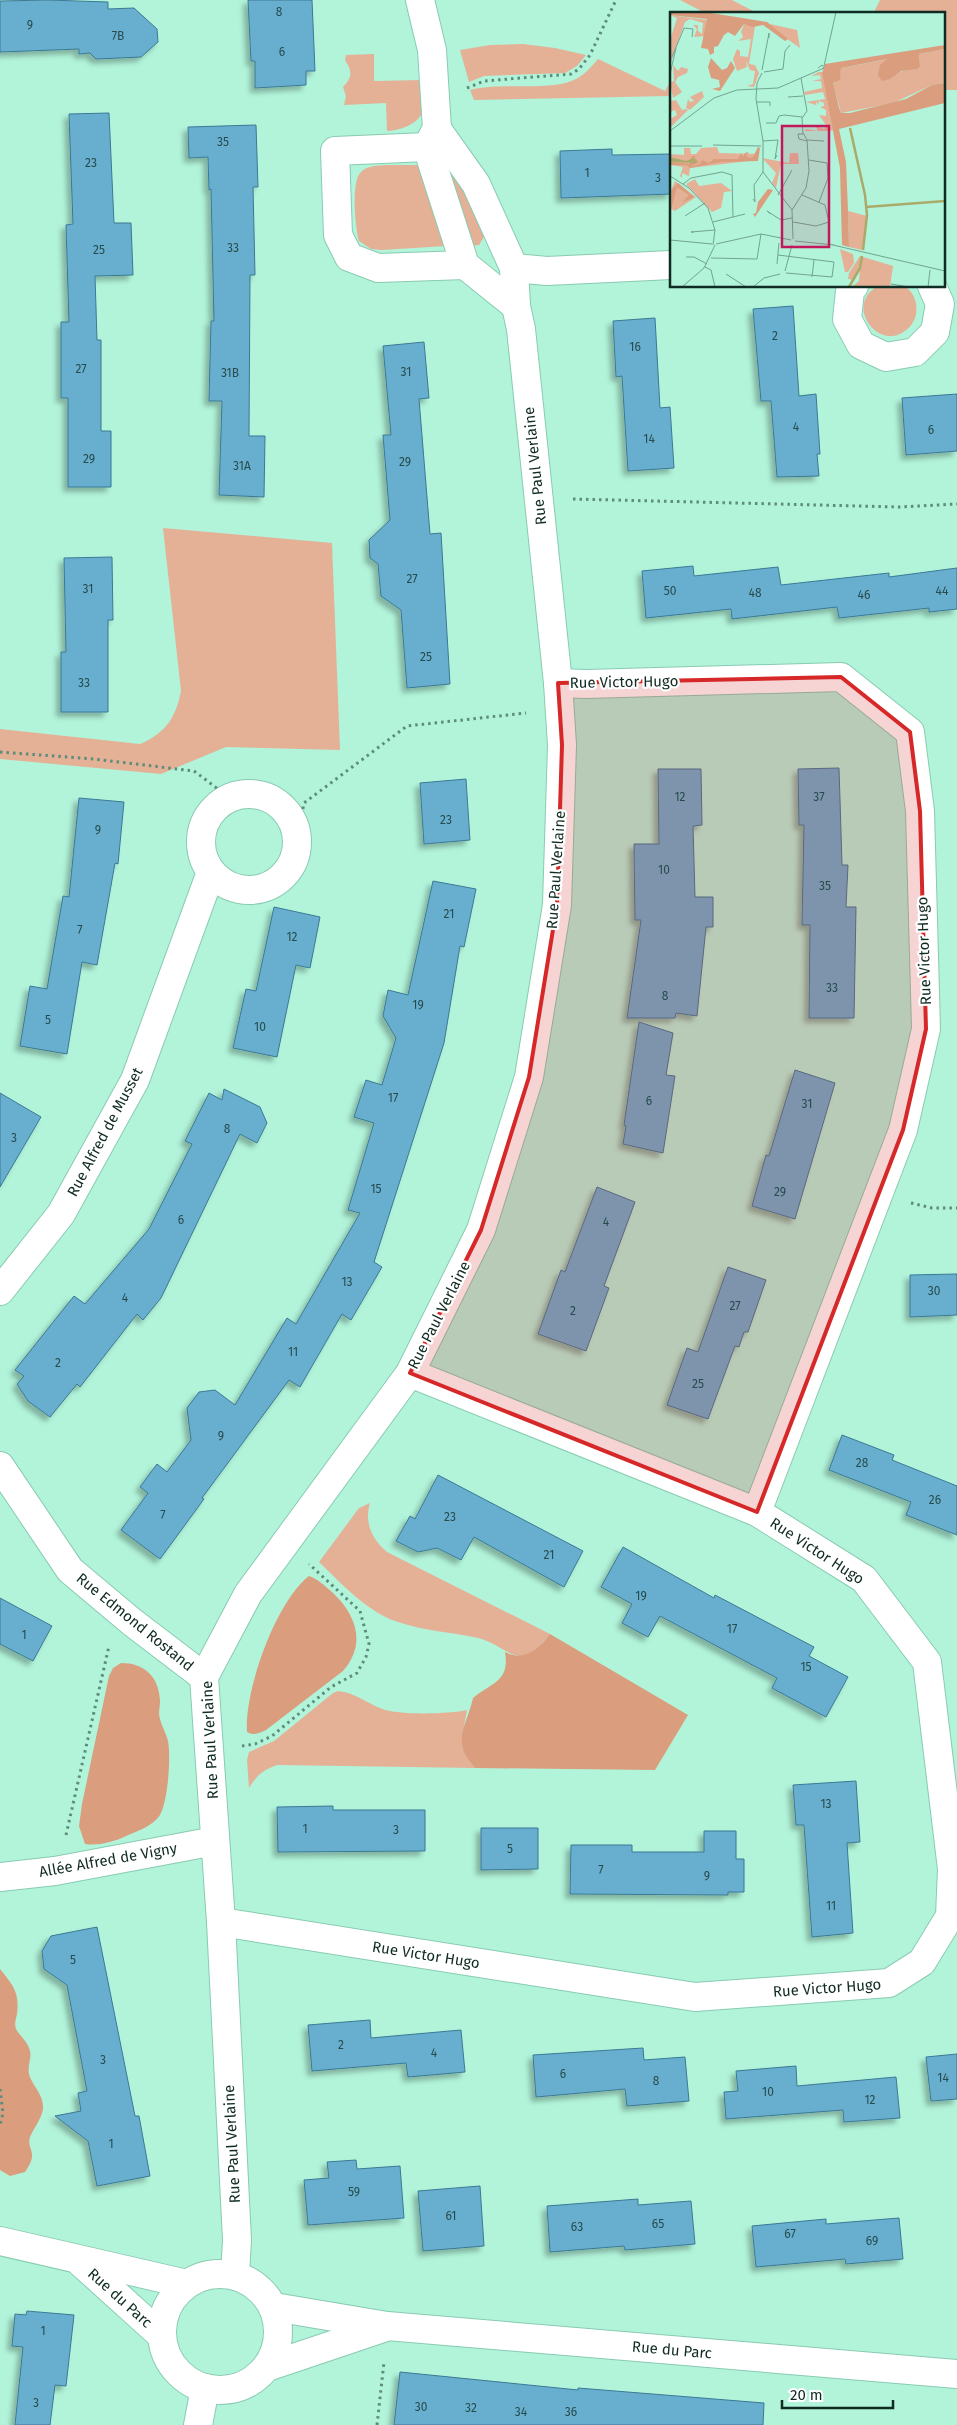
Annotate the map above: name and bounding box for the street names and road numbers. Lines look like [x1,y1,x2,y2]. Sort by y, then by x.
street label: Rue Paul Verlaine [520,406,550,526]
street label: Rue Victor Hugo [570,672,678,692]
street label: Rue Paul Verlaine [543,810,569,930]
street label: Rue Victor Hugo [913,896,935,1006]
street label: Rue Alfred de Musset [63,1064,147,1200]
street label: Rue Paul Verlaine [404,1258,474,1372]
street label: Rue Victor Hugo [767,1514,867,1588]
street label: Rue Edmond Rostand [73,1569,197,1675]
street label: Rue Paul Verlaine [198,1680,222,1800]
street label: Allée Alfred de Vigny [38,1839,179,1881]
street label: Rue Victor Hugo [371,1938,481,1972]
street label: Rue Victor Hugo [772,1975,882,2001]
street label: Rue Paul Verlaine [220,2084,244,2204]
street label: Rue du Parc [84,2264,156,2332]
street label: Rue du Parc [631,2338,713,2362]

